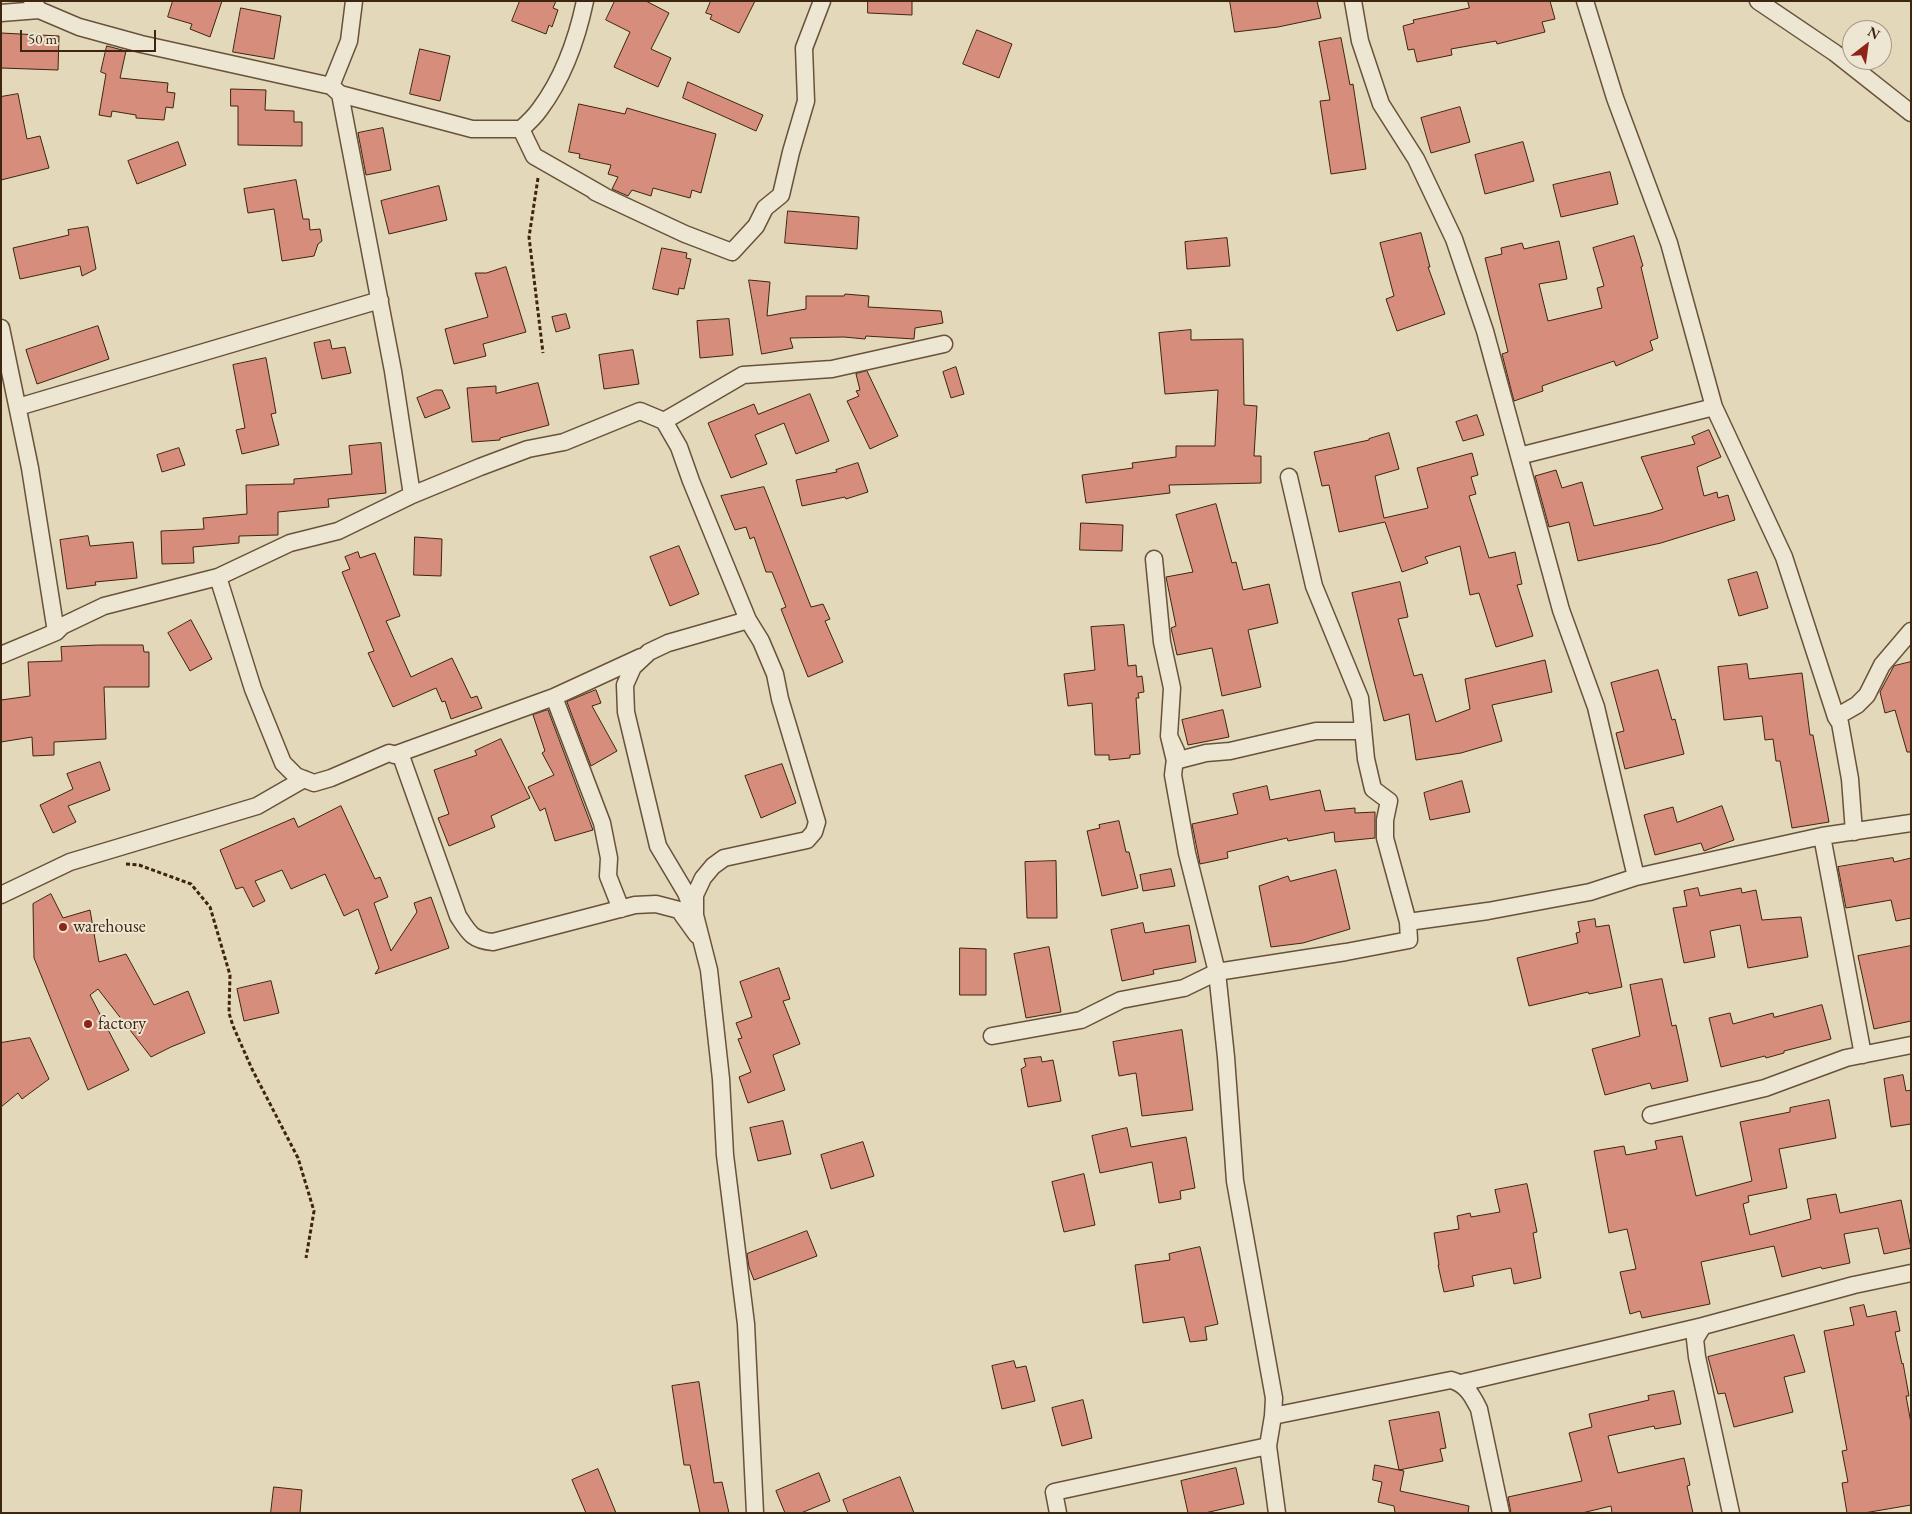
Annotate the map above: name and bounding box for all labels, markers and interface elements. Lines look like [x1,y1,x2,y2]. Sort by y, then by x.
scale bar [22,20,159,52]
north arrow [1842,20,1892,70]
text: N [1865,22,1883,43]
text: 50 m [28,29,57,48]
place label: warehouse [73,916,146,938]
marker: warehouse [57,921,69,933]
place label: factory [98,1013,146,1035]
marker: factory [82,1018,94,1030]

